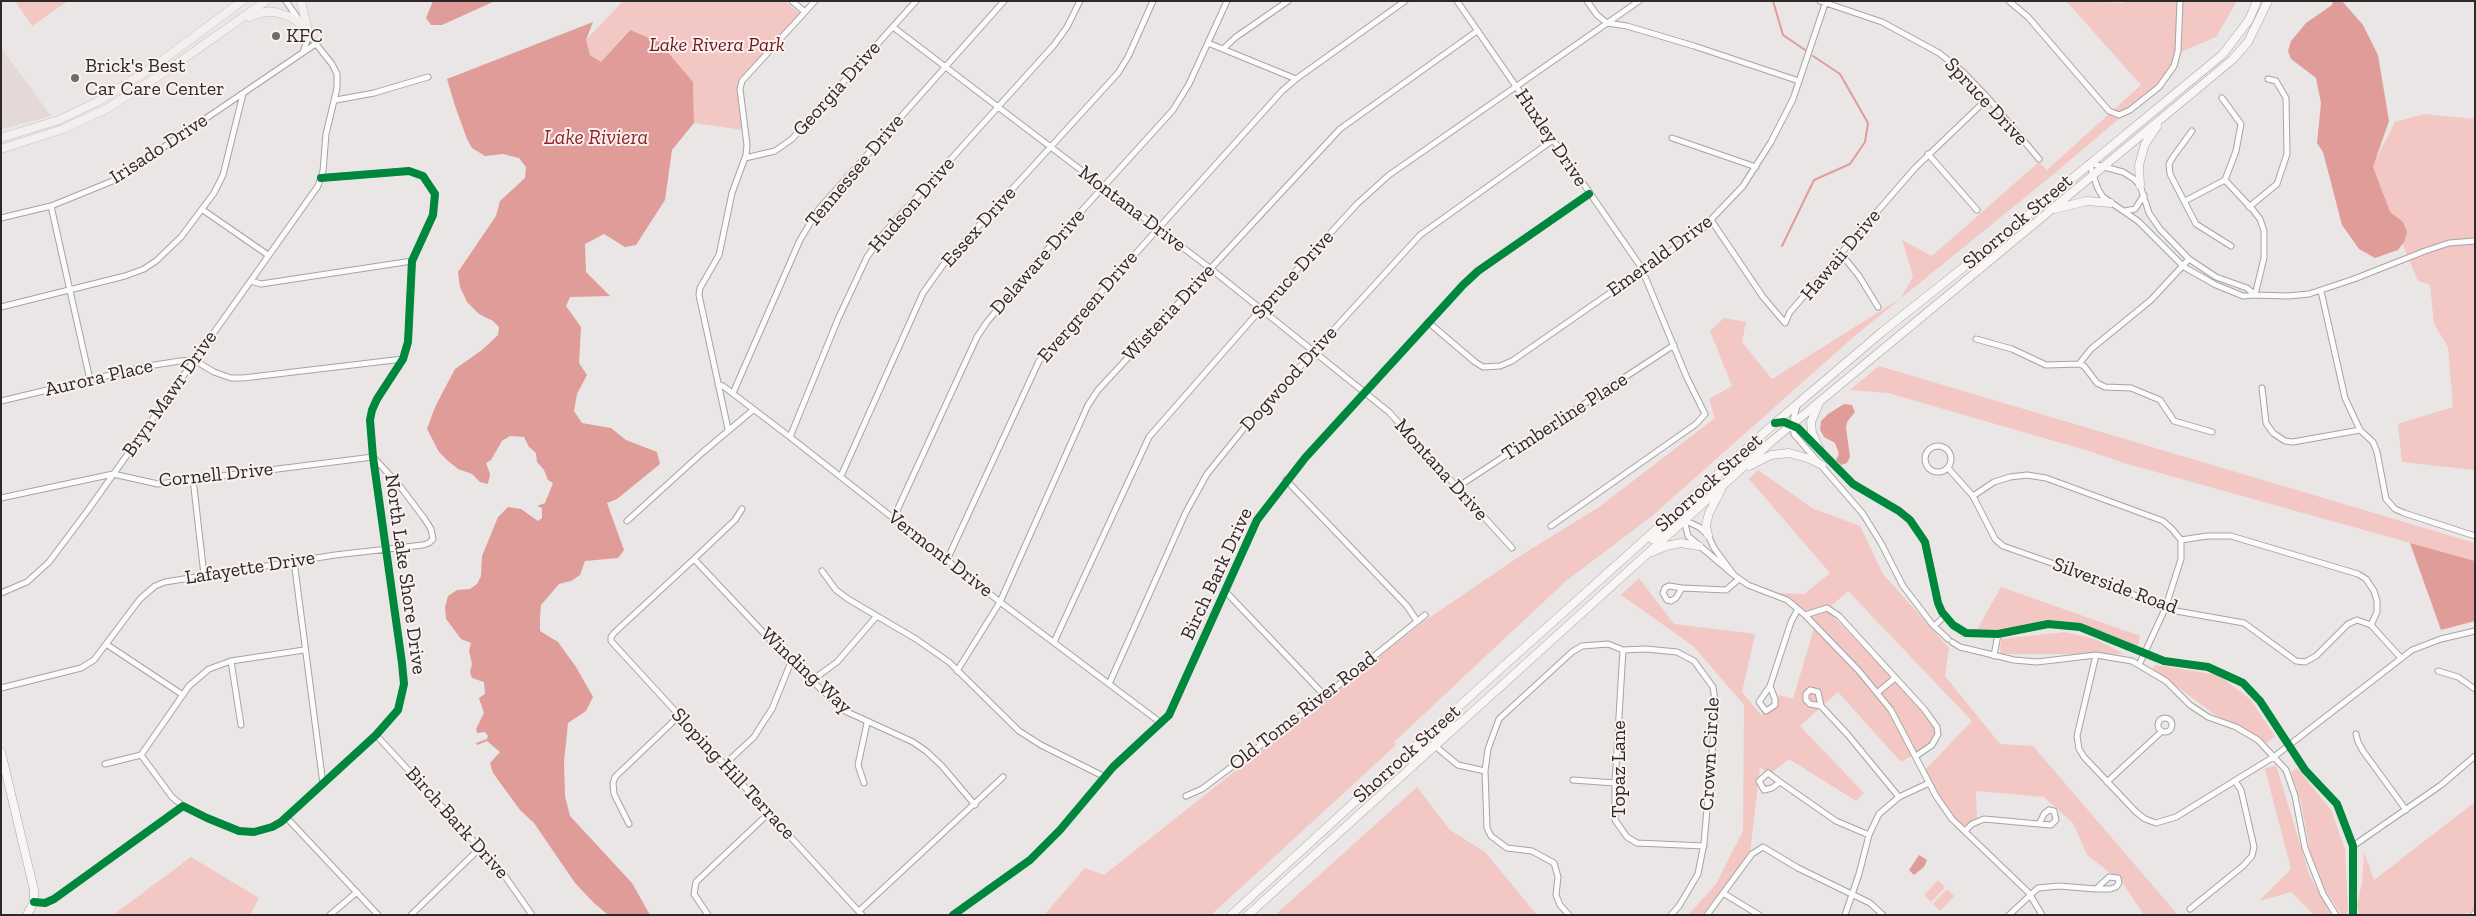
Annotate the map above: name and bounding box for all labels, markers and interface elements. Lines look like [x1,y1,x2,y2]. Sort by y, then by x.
place label: KFC [286,24,323,48]
marker: KFC [270,30,282,42]
park label: Lake Rivera Park [649,33,785,57]
street label: Georgia Drive [788,36,886,142]
street label: Spruce Drive [1939,53,2033,151]
place label: Brick's Best Car Care Center [85,54,224,101]
marker: Brick's Best Car Care Center [69,72,81,84]
street label: Huxley Drive [1510,85,1592,191]
street label: Irisado Drive [106,109,212,189]
street label: Tennessee Drive [801,109,909,233]
water label: Lake Riviera [544,125,648,151]
street label: Hudson Drive [864,152,960,258]
street label: Montana Drive [1073,161,1191,257]
street label: Shorrock Street [1958,169,2078,275]
street label: Essex Drive [936,182,1022,272]
street label: Delaware Drive [985,204,1091,320]
street label: Hawaii Drive [1796,204,1886,306]
street label: Emerald Drive [1603,210,1717,302]
street label: Spruce Drive [1247,226,1339,324]
street label: Evergreen Drive [1033,246,1143,368]
street label: Wisteria Drive [1118,259,1220,367]
street label: Dogwood Drive [1235,321,1343,437]
street label: Bryn Mawr Drive [118,326,222,462]
street label: Aurora Place [43,354,155,402]
street label: Timberline Place [1498,367,1632,467]
street label: Montana Drive [1389,414,1493,526]
street label: Shorrock Street [1650,429,1768,537]
street label: Cornell Drive [158,457,274,493]
street label: North Lake Shore Drive [379,472,431,676]
street label: Birch Bark Drive [1176,504,1258,644]
street label: Vermont Drive [882,505,998,603]
street label: Lafayette Drive [183,546,317,590]
street label: Silverside Road [2049,552,2181,620]
street label: Winding Way [755,623,857,719]
street label: Old Toms River Road [1225,646,1381,776]
street label: Crown Circle [1695,697,1725,811]
street label: Shorrock Street [1348,700,1466,808]
street label: Sloping Hill Terrace [666,703,800,845]
street label: Topaz Lane [1607,720,1631,818]
street label: Birch Bark Drive [400,762,514,884]

